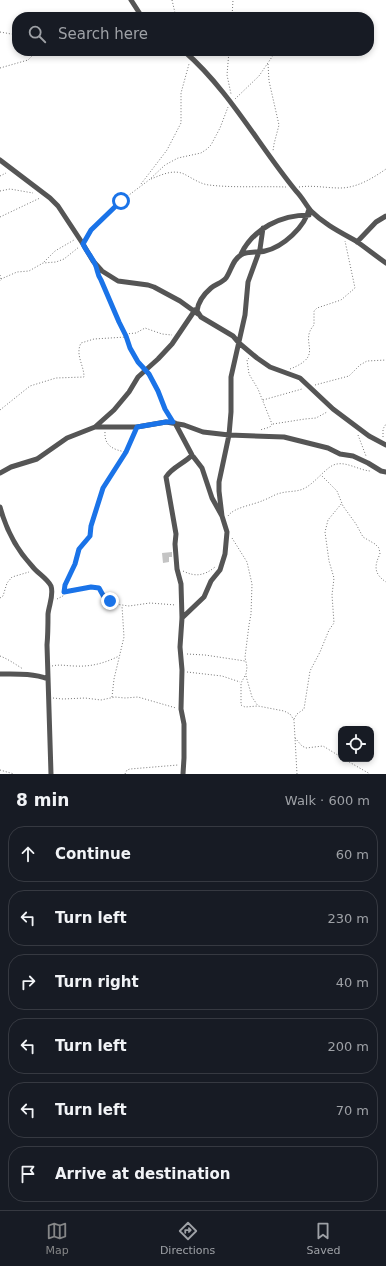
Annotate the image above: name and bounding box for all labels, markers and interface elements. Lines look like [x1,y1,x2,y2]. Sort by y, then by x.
search box [12,12,374,56]
icon: search [26,23,48,45]
text: Search here [58,25,148,43]
route start [112,192,130,210]
route end [101,592,119,610]
map controls [338,726,374,762]
button: locate [338,726,374,762]
text: 8 min [16,790,69,810]
text: Walk · 600 m [285,793,370,808]
icon: ahead [17,843,39,865]
text: Continue [55,845,131,863]
text: 60 m [336,847,369,862]
icon: left [17,907,39,929]
text: Turn left [55,909,127,927]
text: 230 m [327,911,369,926]
icon: right [17,971,39,993]
text: Turn right [55,973,139,991]
text: 40 m [336,975,369,990]
icon: left [17,1035,39,1057]
text: Turn left [55,1037,127,1055]
text: 200 m [327,1039,369,1054]
icon: left [17,1099,39,1121]
text: Turn left [55,1101,127,1119]
text: 70 m [336,1103,369,1118]
icon: arrive [17,1163,39,1185]
text: Arrive at destination [55,1165,230,1183]
tab: Map [46,1220,69,1257]
tab: Directions [160,1220,215,1257]
tab: Saved [306,1220,340,1257]

